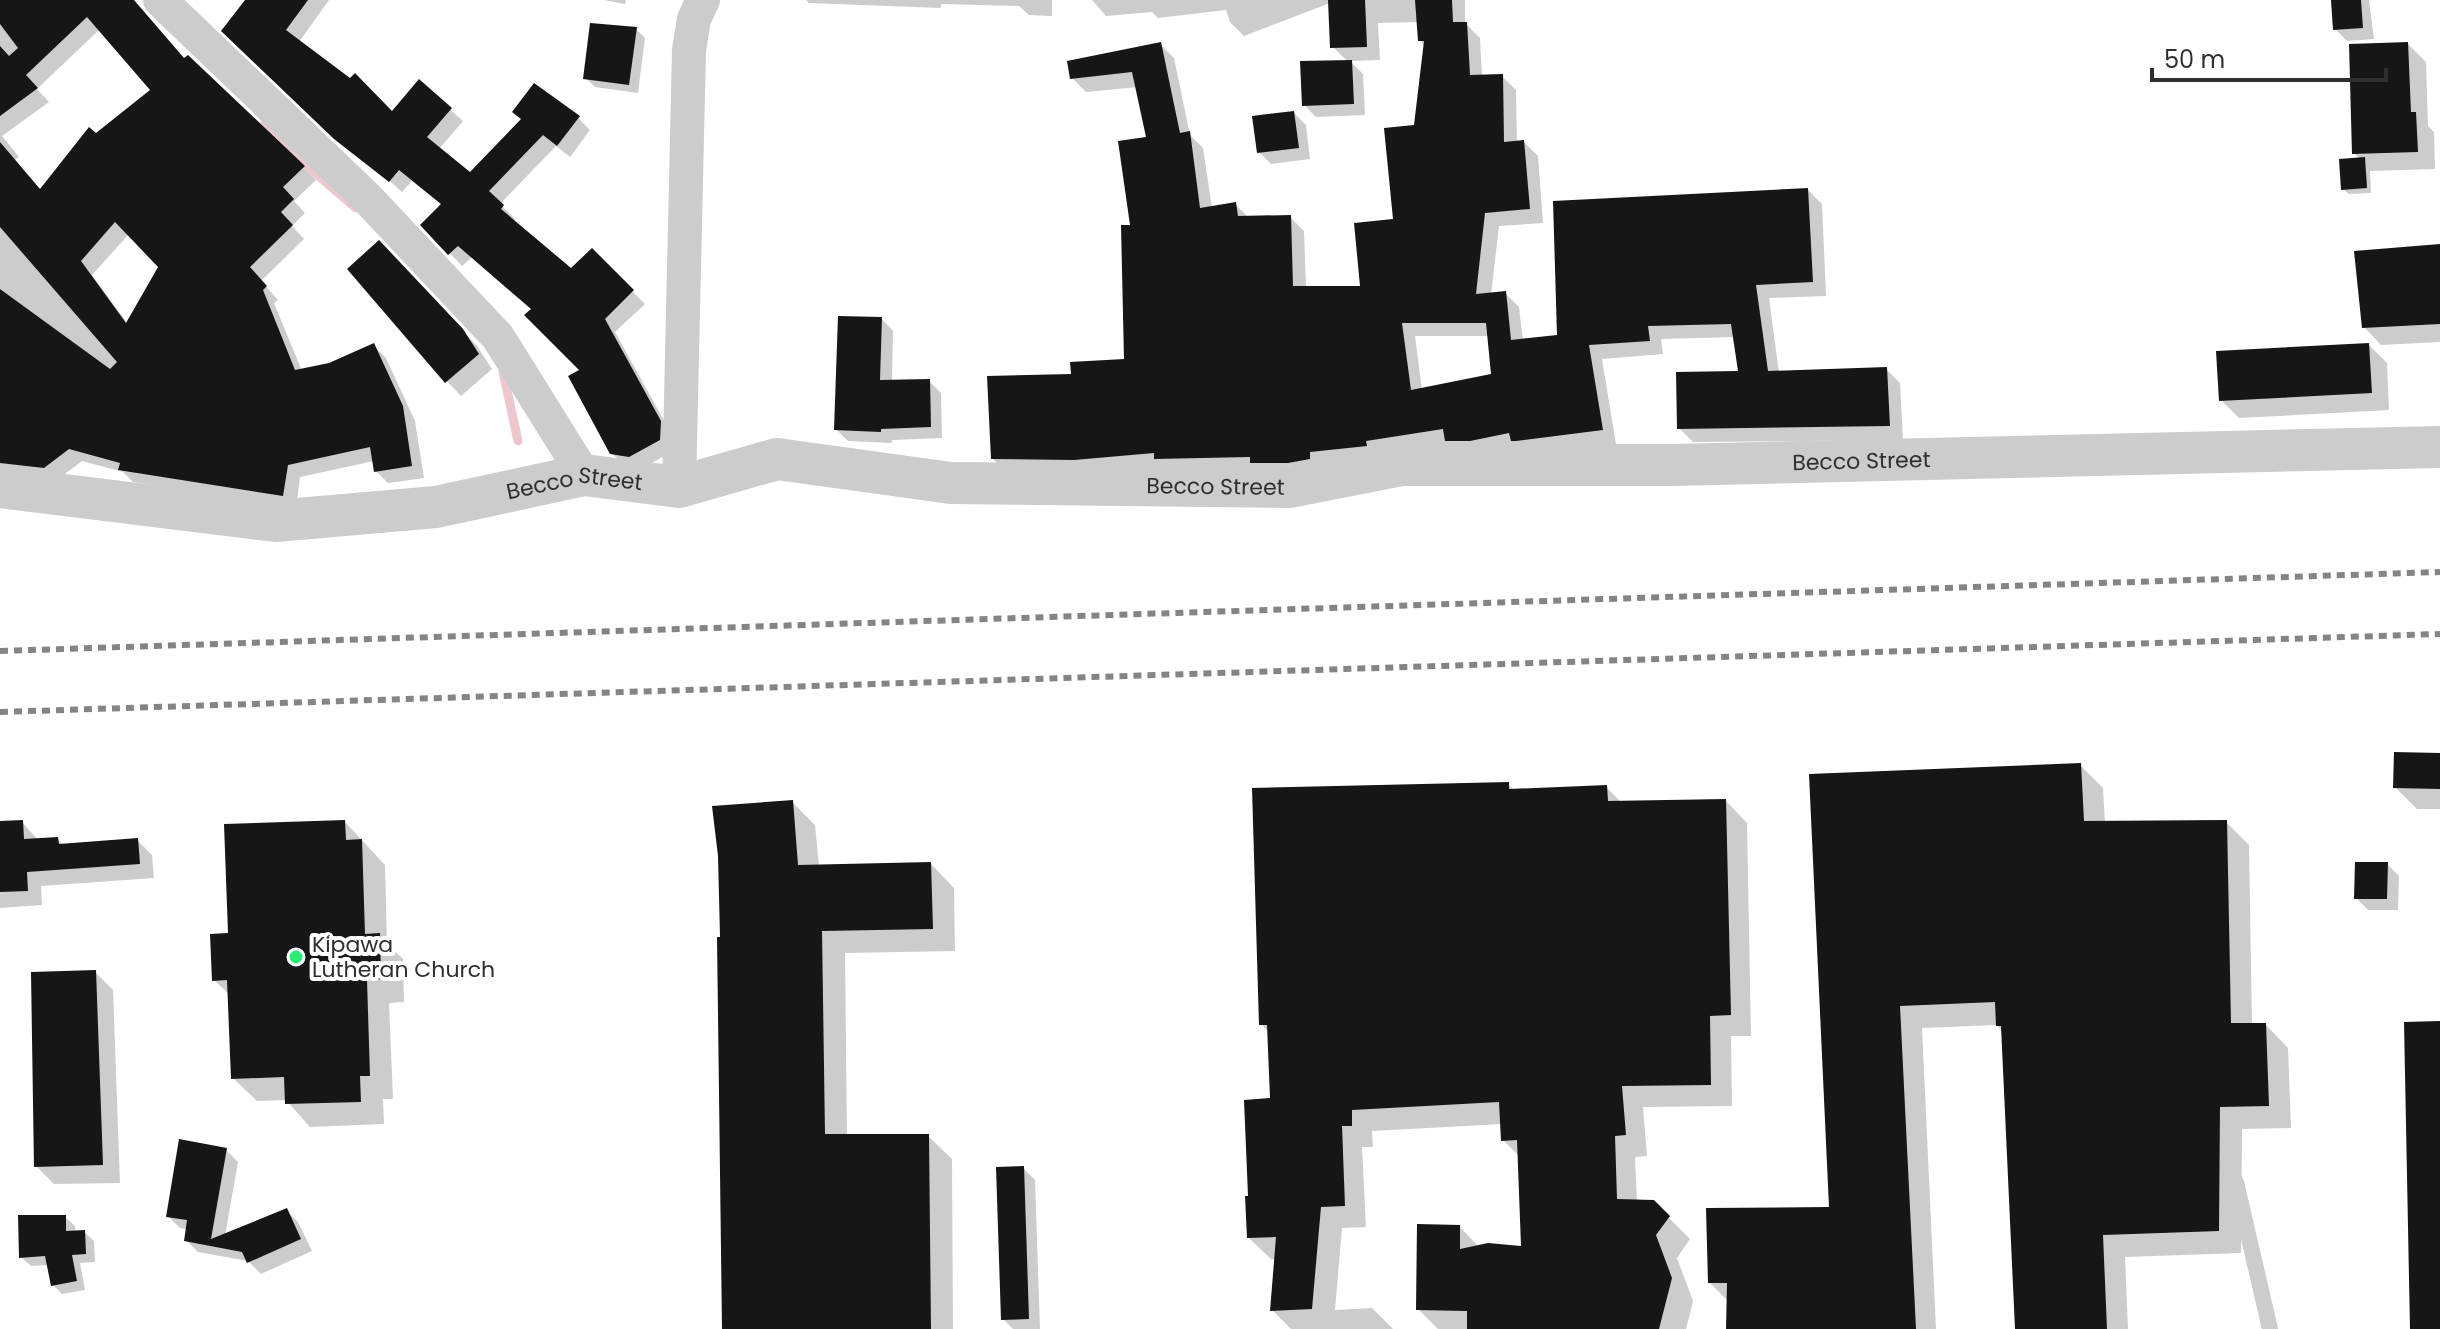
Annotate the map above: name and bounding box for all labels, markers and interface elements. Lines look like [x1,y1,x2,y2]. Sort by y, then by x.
scale bar [2152,32,2386,82]
text: 50 m [2164,43,2225,76]
street label: Becco Street [1792,443,1931,478]
street label: Becco Street [503,459,644,507]
street label: Becco Street [1146,470,1285,502]
place label: Kipawa Lutheran Church [312,929,495,985]
marker: Kipawa Lutheran Church [287,948,305,966]

